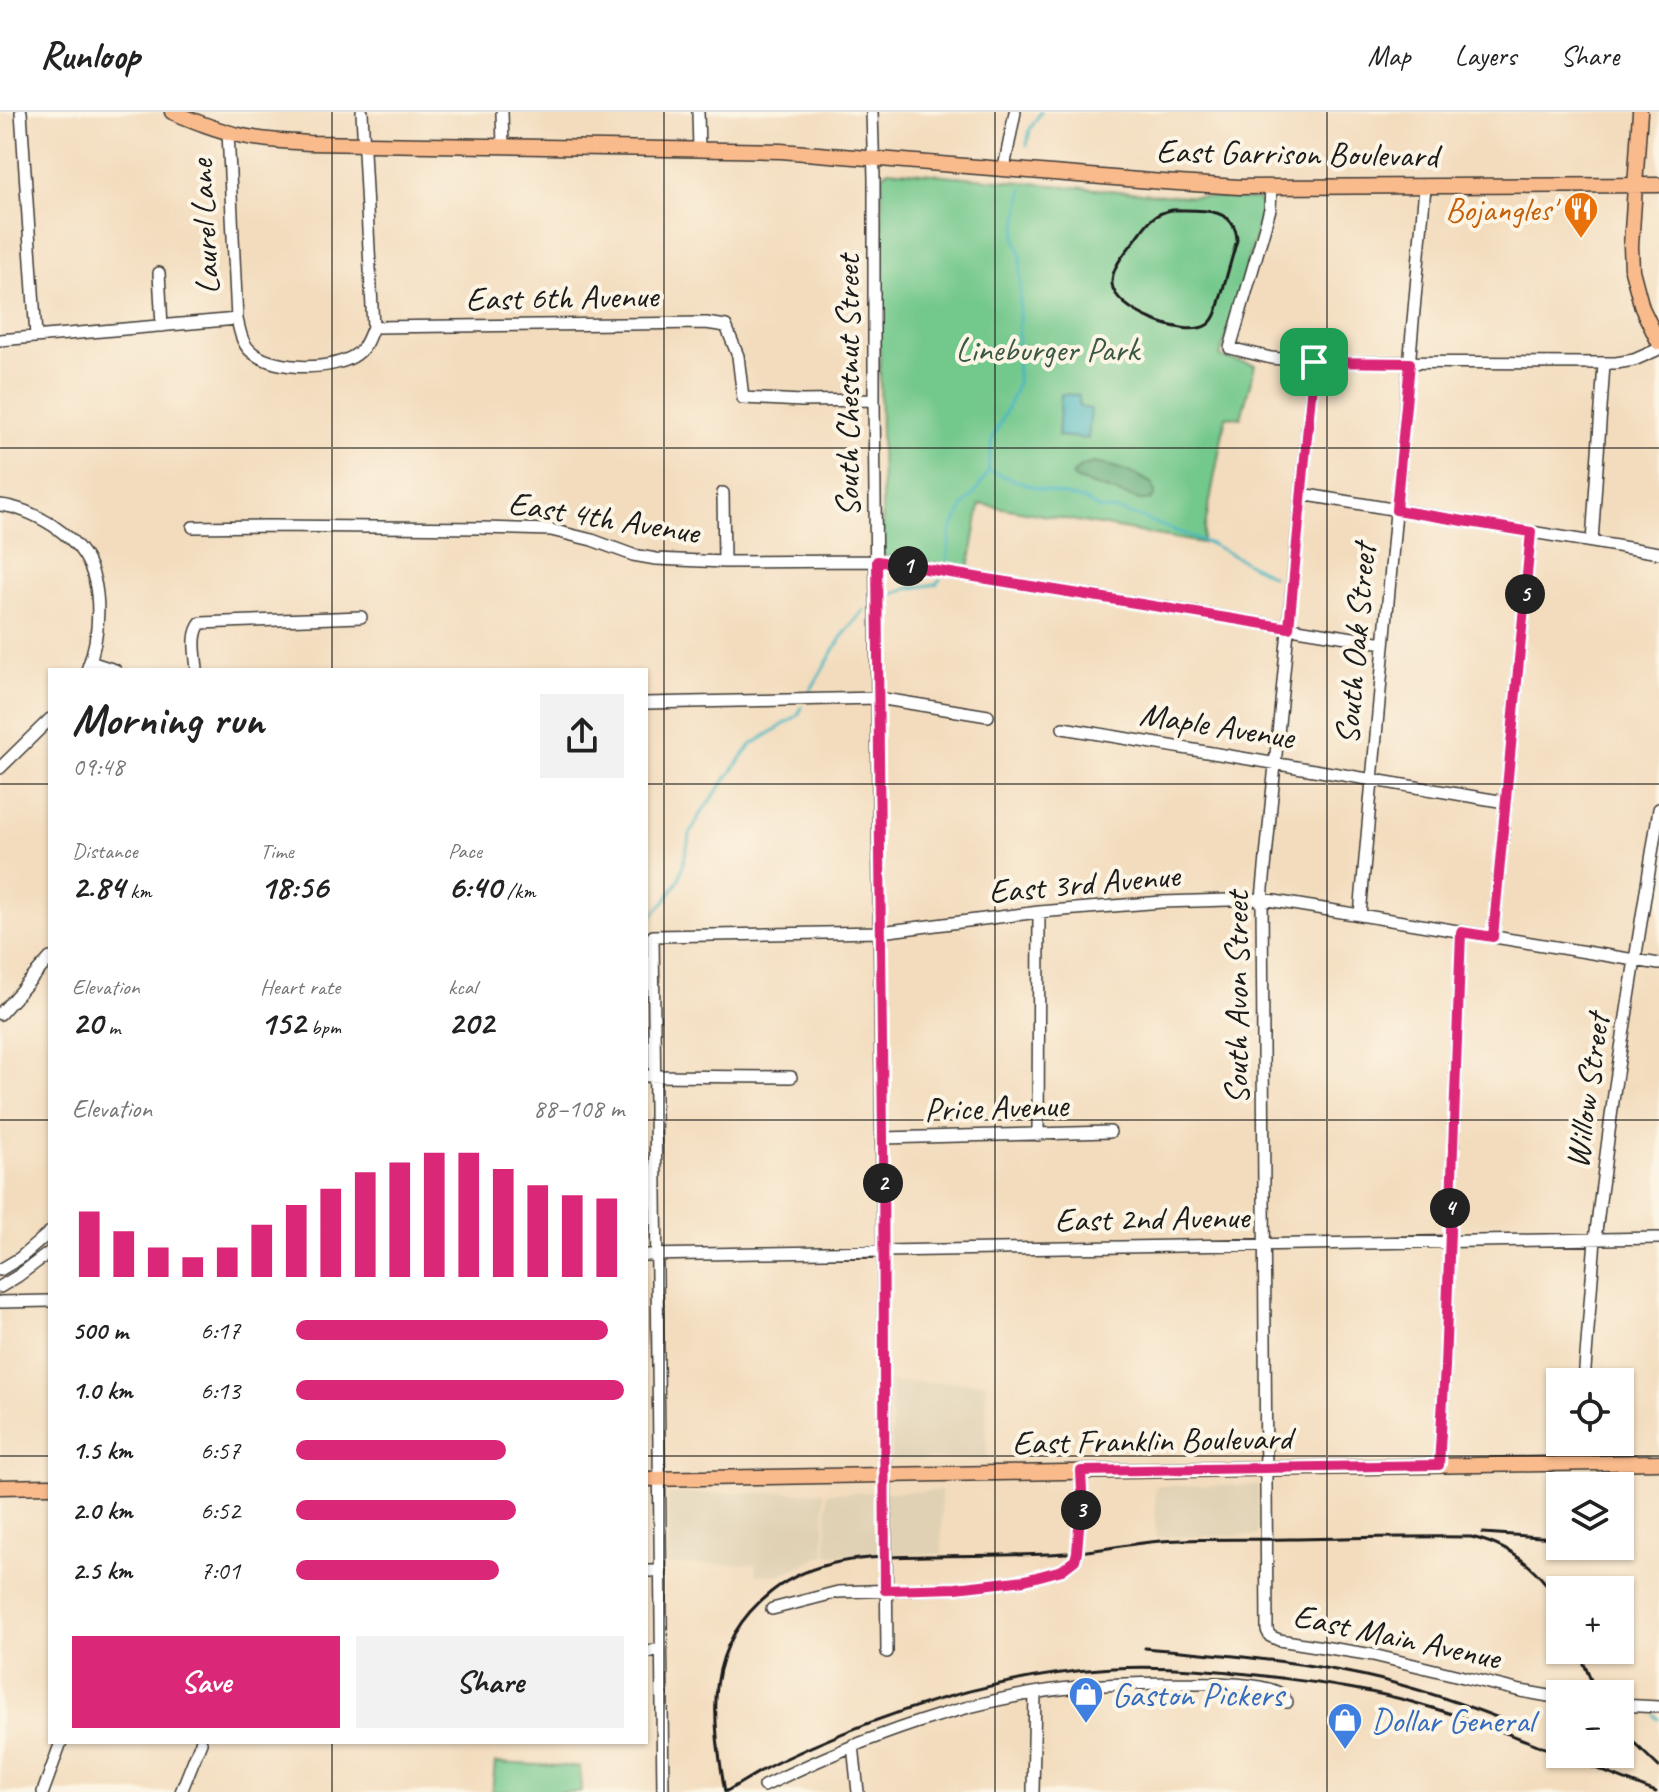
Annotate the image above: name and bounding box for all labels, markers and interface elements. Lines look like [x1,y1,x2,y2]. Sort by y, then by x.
text: Runloop [40,32,140,79]
text: Map [1368,38,1411,73]
text: Layers [1455,38,1516,73]
text: Share [1560,38,1619,73]
street label: East Garrison Boulevard [1156,129,1443,177]
street label: Laurel Lane [179,157,229,295]
place label: Bojangles' [1445,188,1561,231]
restaurant icon: Bojangles' [1562,190,1600,240]
street label: South Chestnut Street [826,251,869,517]
street label: East 6th Avenue [465,274,661,320]
park label: Lineburger Park [955,328,1141,371]
pin [1280,328,1348,396]
icon: arrive [1292,340,1336,384]
street label: East 4th Avenue [506,481,704,554]
street label: South Oak Street [1325,537,1386,746]
pin: 1 [888,546,928,586]
text: 1 [903,552,913,580]
pin: 5 [1505,574,1545,614]
text: 5 [1520,580,1530,608]
text: Morning run [72,692,264,747]
street label: Maple Avenue [1137,692,1299,759]
button: share [540,694,624,778]
text: 09:48 [72,750,124,783]
text: Distance [72,837,138,865]
text: Time [260,837,294,865]
text: Pace [448,837,482,865]
street label: East 3rd Avenue [987,853,1183,913]
text: 2.84 [72,865,125,908]
text: 18:56 [260,865,328,908]
text: 6:40 [448,865,501,908]
text: km [125,877,151,905]
text: /km [501,877,535,905]
street label: South Avon Street [1215,888,1258,1104]
text: Elevation [72,973,140,1001]
text: Heart rate [260,973,340,1001]
text: kcal [448,973,477,1001]
text: 20 [72,1001,103,1044]
text: 152 [260,1001,305,1044]
text: 202 [448,1001,494,1044]
street label: Willow Street [1555,1006,1620,1171]
text: m [103,1013,120,1041]
text: bpm [305,1013,341,1041]
street label: Price Avenue [923,1083,1071,1131]
text: Elevation [72,1092,152,1125]
text: 88–108 m [533,1092,624,1125]
pin: 2 [863,1163,903,1203]
text: 2 [878,1169,888,1197]
pin: 4 [1430,1188,1470,1228]
text: 4 [1445,1194,1455,1222]
street label: East 2nd Avenue [1054,1195,1252,1241]
text: 500 m [72,1314,128,1347]
text: 6:17 [200,1314,240,1347]
map controls [1546,1368,1634,1768]
button: locate [1546,1368,1634,1456]
text: 1.0 km [72,1374,132,1407]
text: 6:13 [200,1374,240,1407]
street label: East Franklin Boulevard [1012,1416,1298,1464]
text: 1.5 km [72,1434,132,1467]
text: 6:57 [200,1434,240,1467]
button: layers [1546,1472,1634,1560]
pin: 3 [1061,1490,1101,1530]
text: 2.0 km [72,1494,132,1527]
text: 6:52 [200,1494,240,1527]
text: 3 [1076,1496,1086,1524]
text: 2.5 km [72,1554,132,1587]
text: 7:01 [200,1554,240,1587]
button: + [1546,1576,1634,1664]
street label: East Main Avenue [1290,1593,1506,1679]
button: Save [72,1636,340,1728]
button: Share [356,1636,624,1728]
place label: Gaston Pickers [1112,1673,1287,1716]
shop icon: Gaston Pickers [1067,1675,1105,1725]
button: − [1546,1680,1634,1768]
place label: Dollar General [1371,1699,1540,1742]
shop icon: Dollar General [1326,1701,1364,1751]

